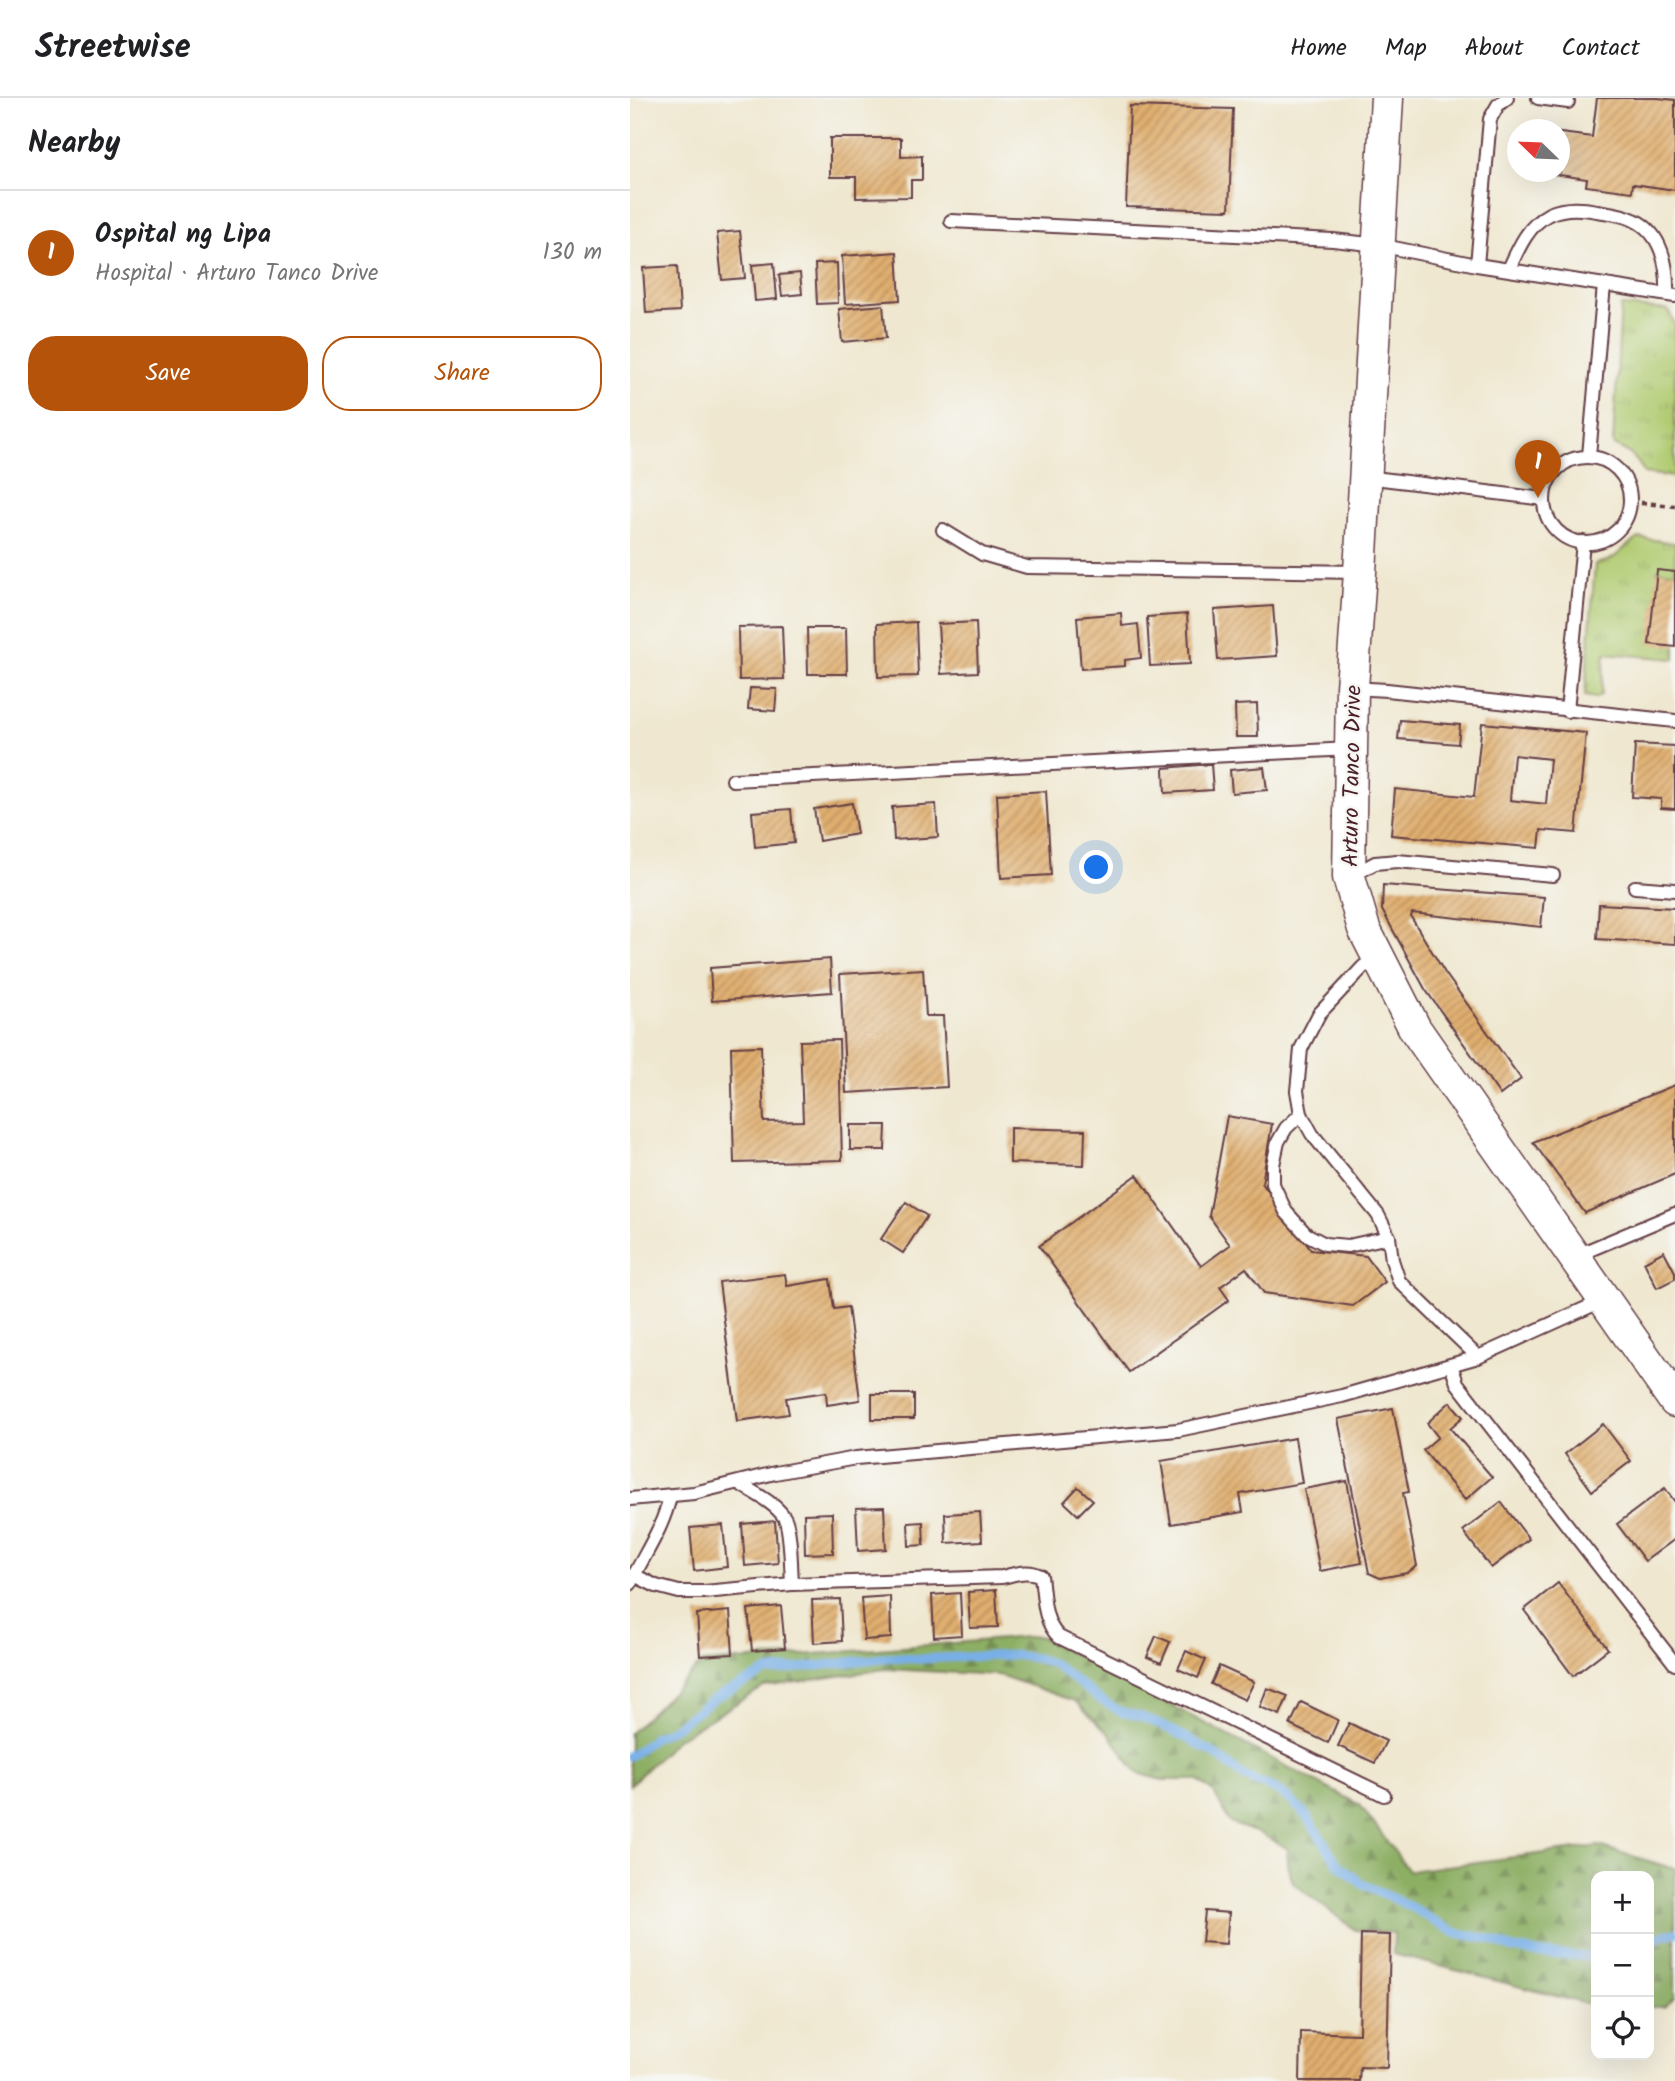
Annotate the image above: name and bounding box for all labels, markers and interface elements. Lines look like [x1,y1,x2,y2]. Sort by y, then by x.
text: Streetwise [35,22,191,75]
text: Home [1290,29,1347,68]
text: Map [1385,29,1427,68]
text: About [1465,29,1523,68]
text: Contact [1561,29,1640,68]
north arrow [1507,119,1570,182]
text: Nearby [28,120,120,168]
text: Ospital ng Lipa [95,214,271,256]
text: 1 [48,235,54,271]
text: 130 m [543,235,602,271]
text: Hospital · Arturo Tanco Drive [95,256,378,292]
button: Save [28,336,308,411]
button: Share [322,336,602,411]
pin: 1 [1515,440,1561,498]
street label: Arturo Tanco Drive [1333,685,1373,867]
your location [1079,850,1113,884]
map controls [1591,1871,1654,2060]
button: + [1591,1871,1654,1934]
button: − [1591,1934,1654,1997]
button: locate [1591,1997,1654,2060]

